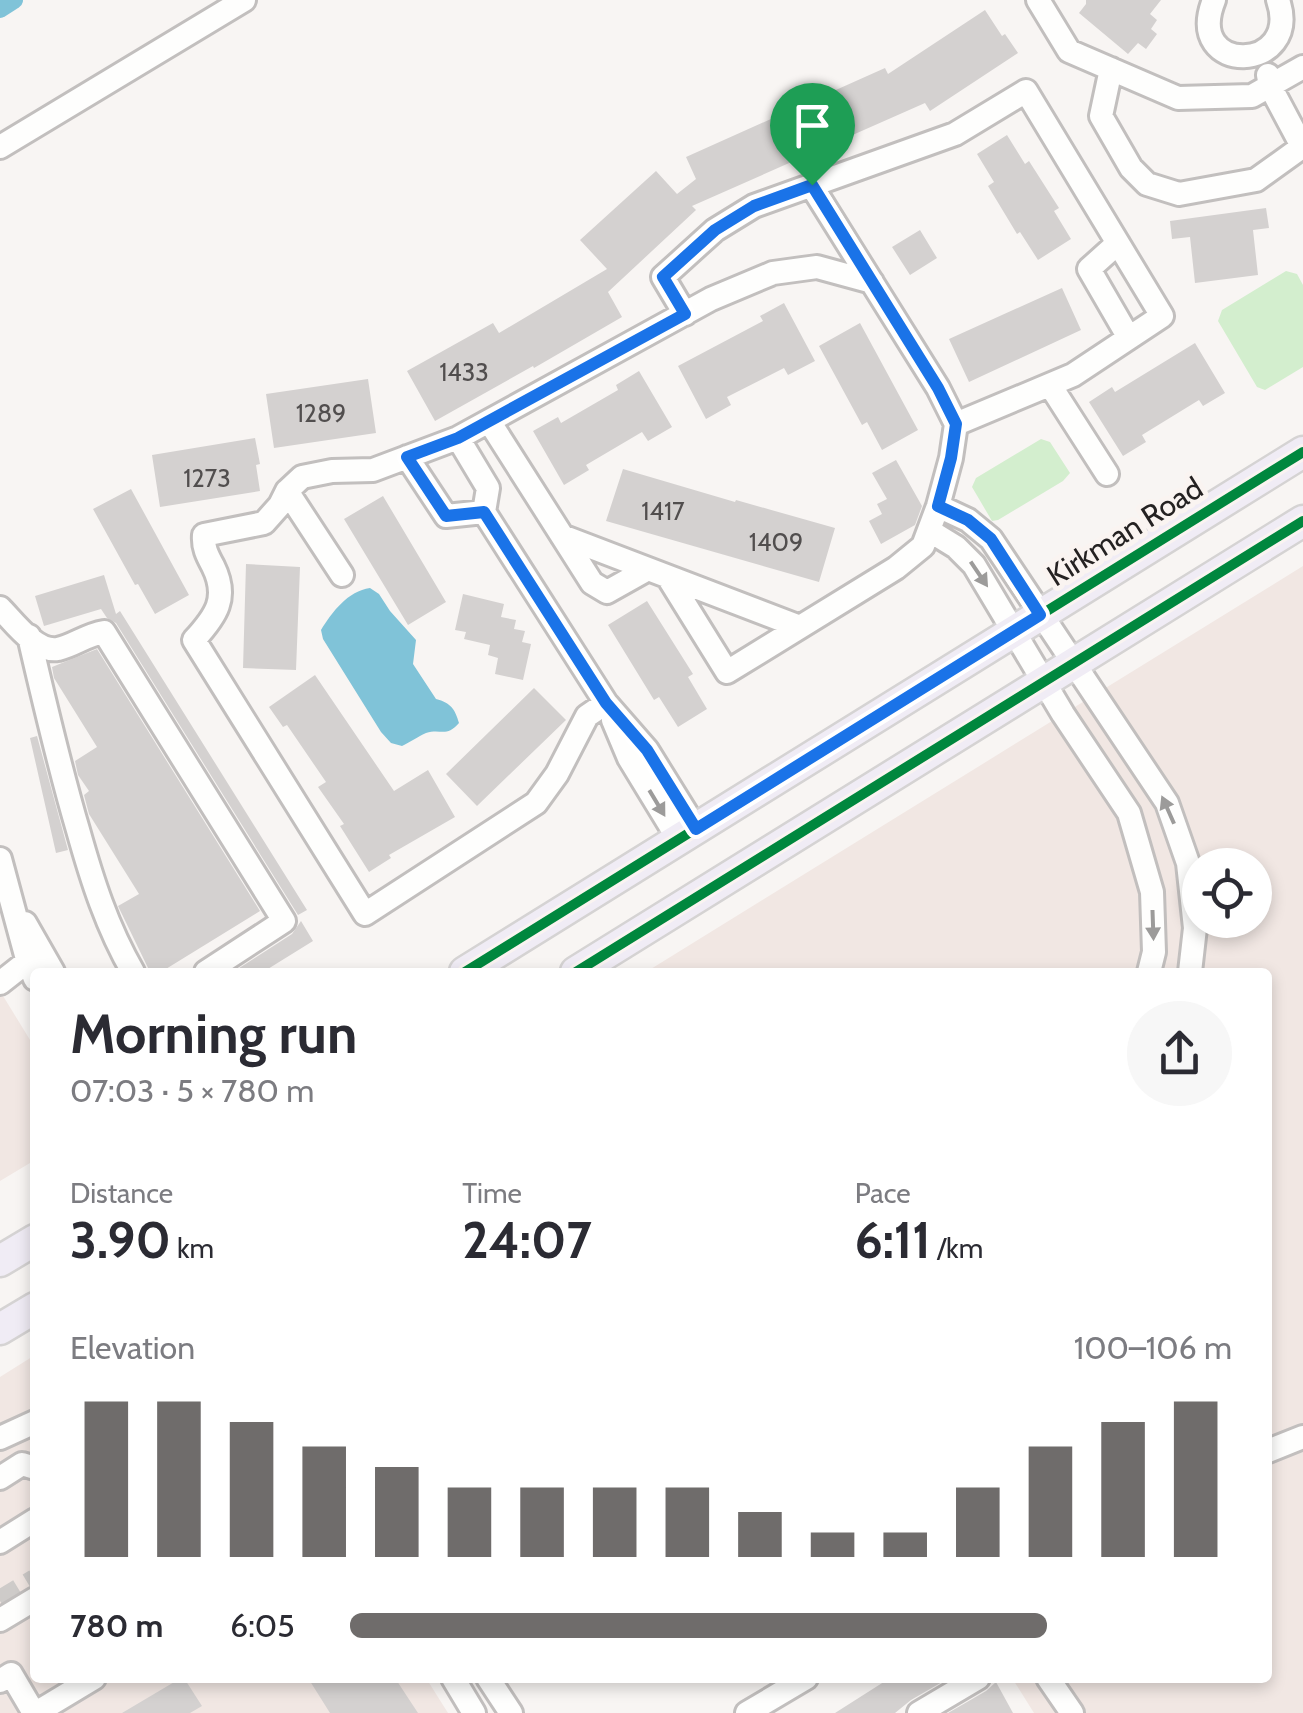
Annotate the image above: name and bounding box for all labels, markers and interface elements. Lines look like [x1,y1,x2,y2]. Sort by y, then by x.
pin [770,83,855,186]
icon: arrive [785,98,840,153]
house number: 1433 [439,357,489,387]
house number: 1289 [296,398,346,428]
house number: 1273 [183,463,231,493]
street label: Kirkman Road [1040,469,1209,594]
house number: 1417 [641,496,685,526]
house number: 1409 [749,527,803,557]
one-way arrow [969,561,988,588]
one-way arrow [648,789,665,817]
one-way arrow [1159,795,1176,824]
map controls [1182,848,1272,938]
button: locate [1182,848,1272,938]
one-way arrow [1146,910,1162,942]
text: Morning run [70,1000,357,1067]
button: share [1127,1001,1232,1106]
text: 07:03 · 5 × 780 m [70,1071,314,1110]
text: Distance [70,1176,173,1210]
text: Time [462,1176,522,1210]
text: Pace [855,1176,911,1210]
text: 3.90 [70,1210,171,1271]
text: 24:07 [462,1210,592,1271]
text: 6:11 [855,1210,931,1271]
text: km [171,1231,214,1265]
text: /km [931,1231,983,1265]
text: Elevation [70,1328,195,1367]
text: 100–106 m [1074,1328,1232,1367]
text: 780 m [70,1606,163,1645]
text: 6:05 [230,1606,294,1645]

